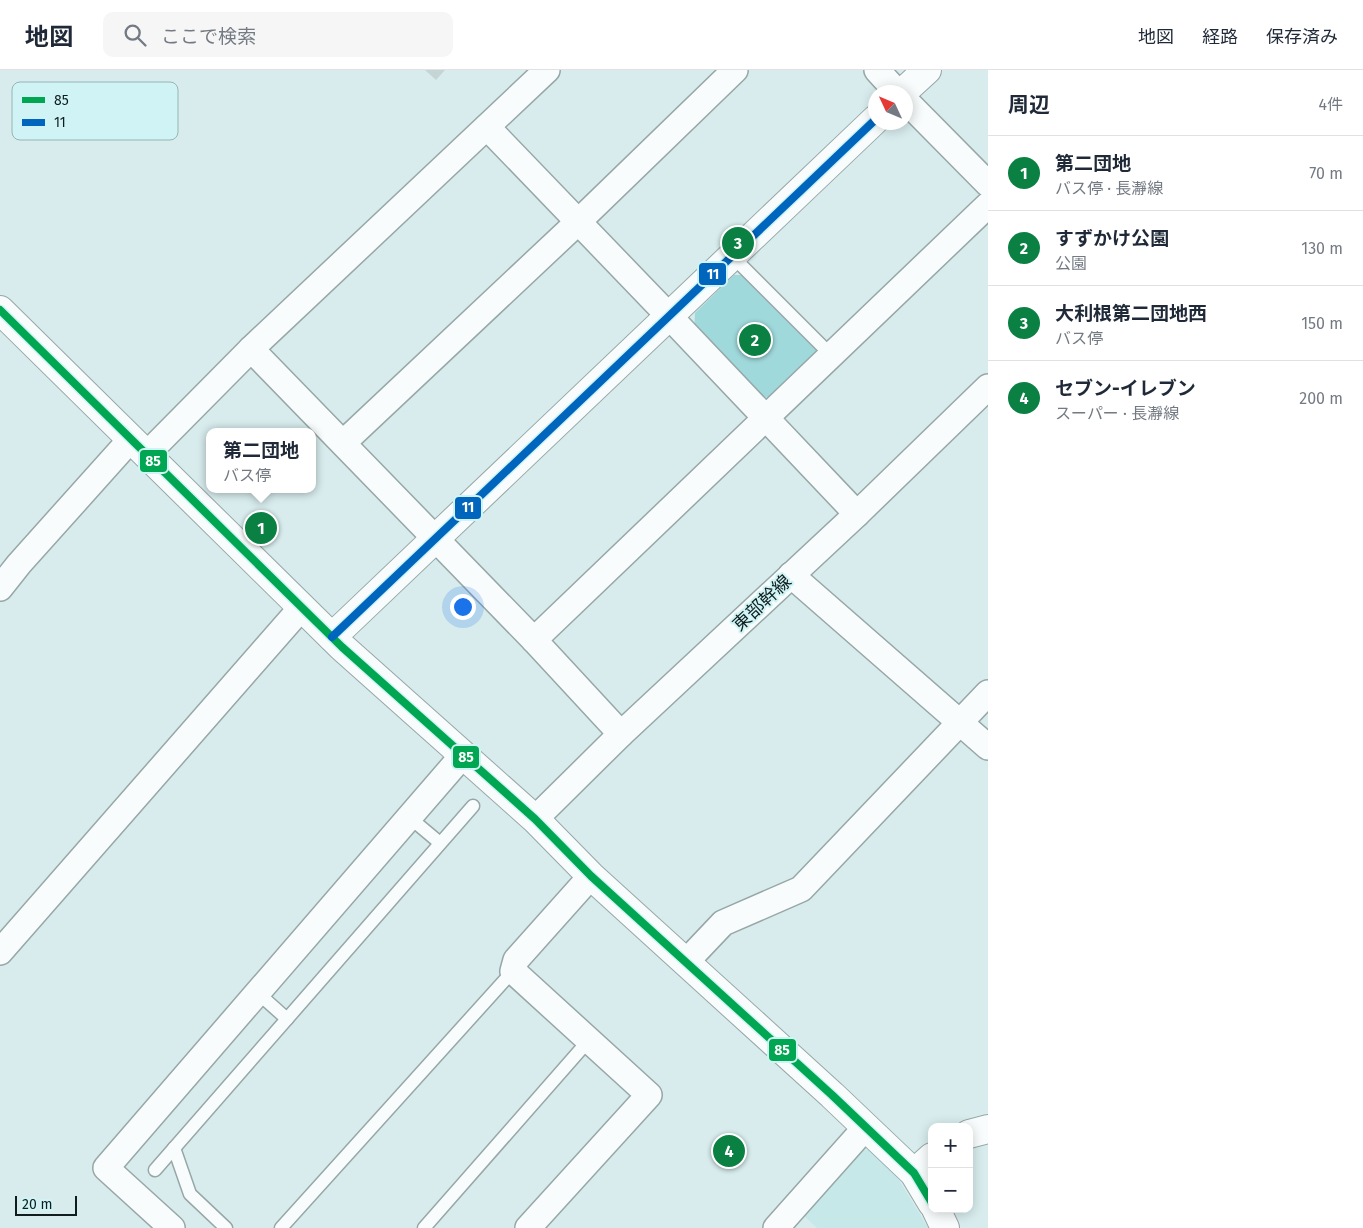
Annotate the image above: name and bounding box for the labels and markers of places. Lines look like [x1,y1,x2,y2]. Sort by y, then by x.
pin: 3 [722,224,754,262]
pin: 2 [739,321,771,359]
pin: 1 [245,509,277,547]
pin: 4 [713,1132,745,1170]

